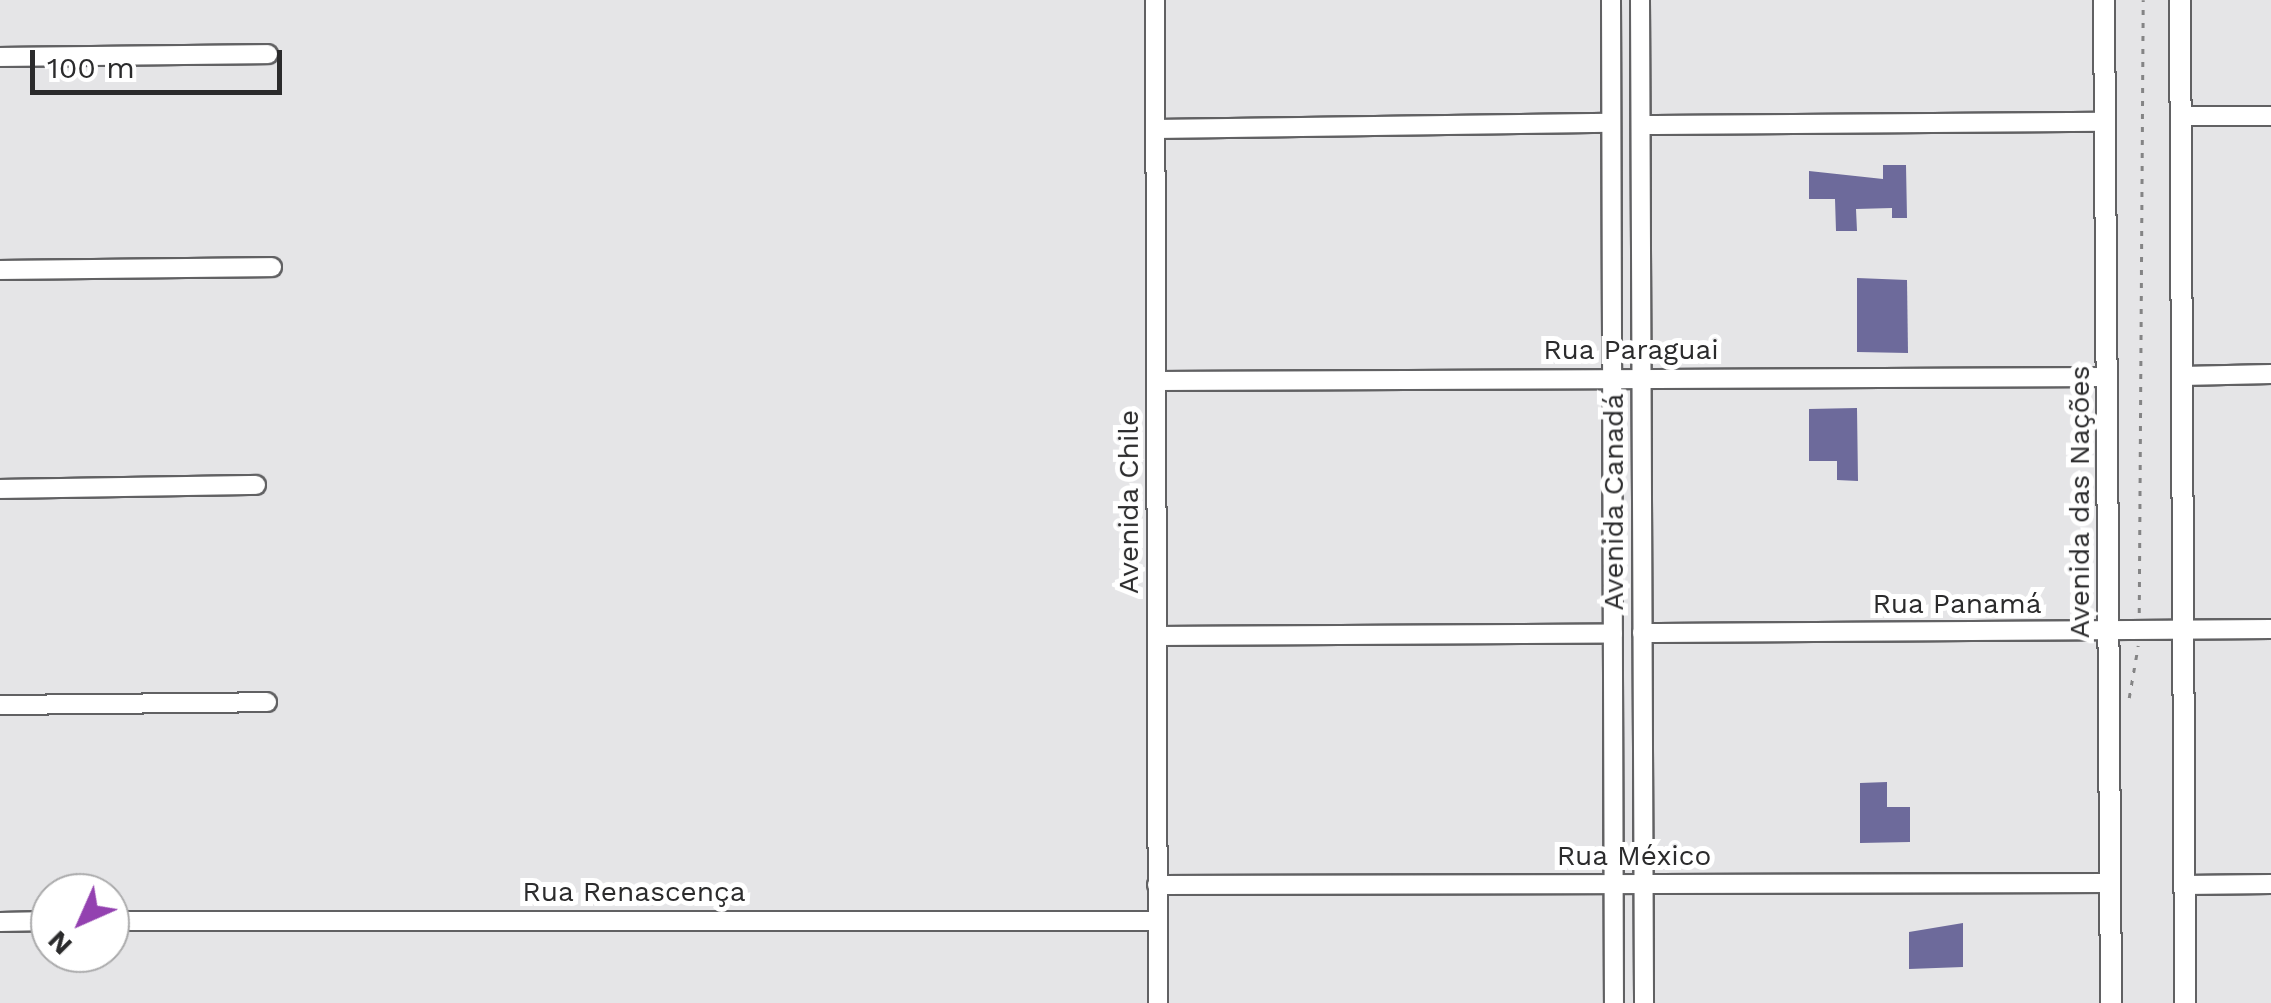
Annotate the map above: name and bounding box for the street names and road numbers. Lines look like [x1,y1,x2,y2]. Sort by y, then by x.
street label: Rua Paraguai [1543,333,1719,367]
street label: Avenida das Nações [2063,365,2097,639]
street label: Avenida Canadá [1597,393,1631,611]
street label: Avenida Chile [1112,410,1146,594]
street label: Rua Panamá [1872,587,2042,621]
street label: Rua México [1556,839,1712,873]
street label: Rua Renascença [522,875,746,909]

